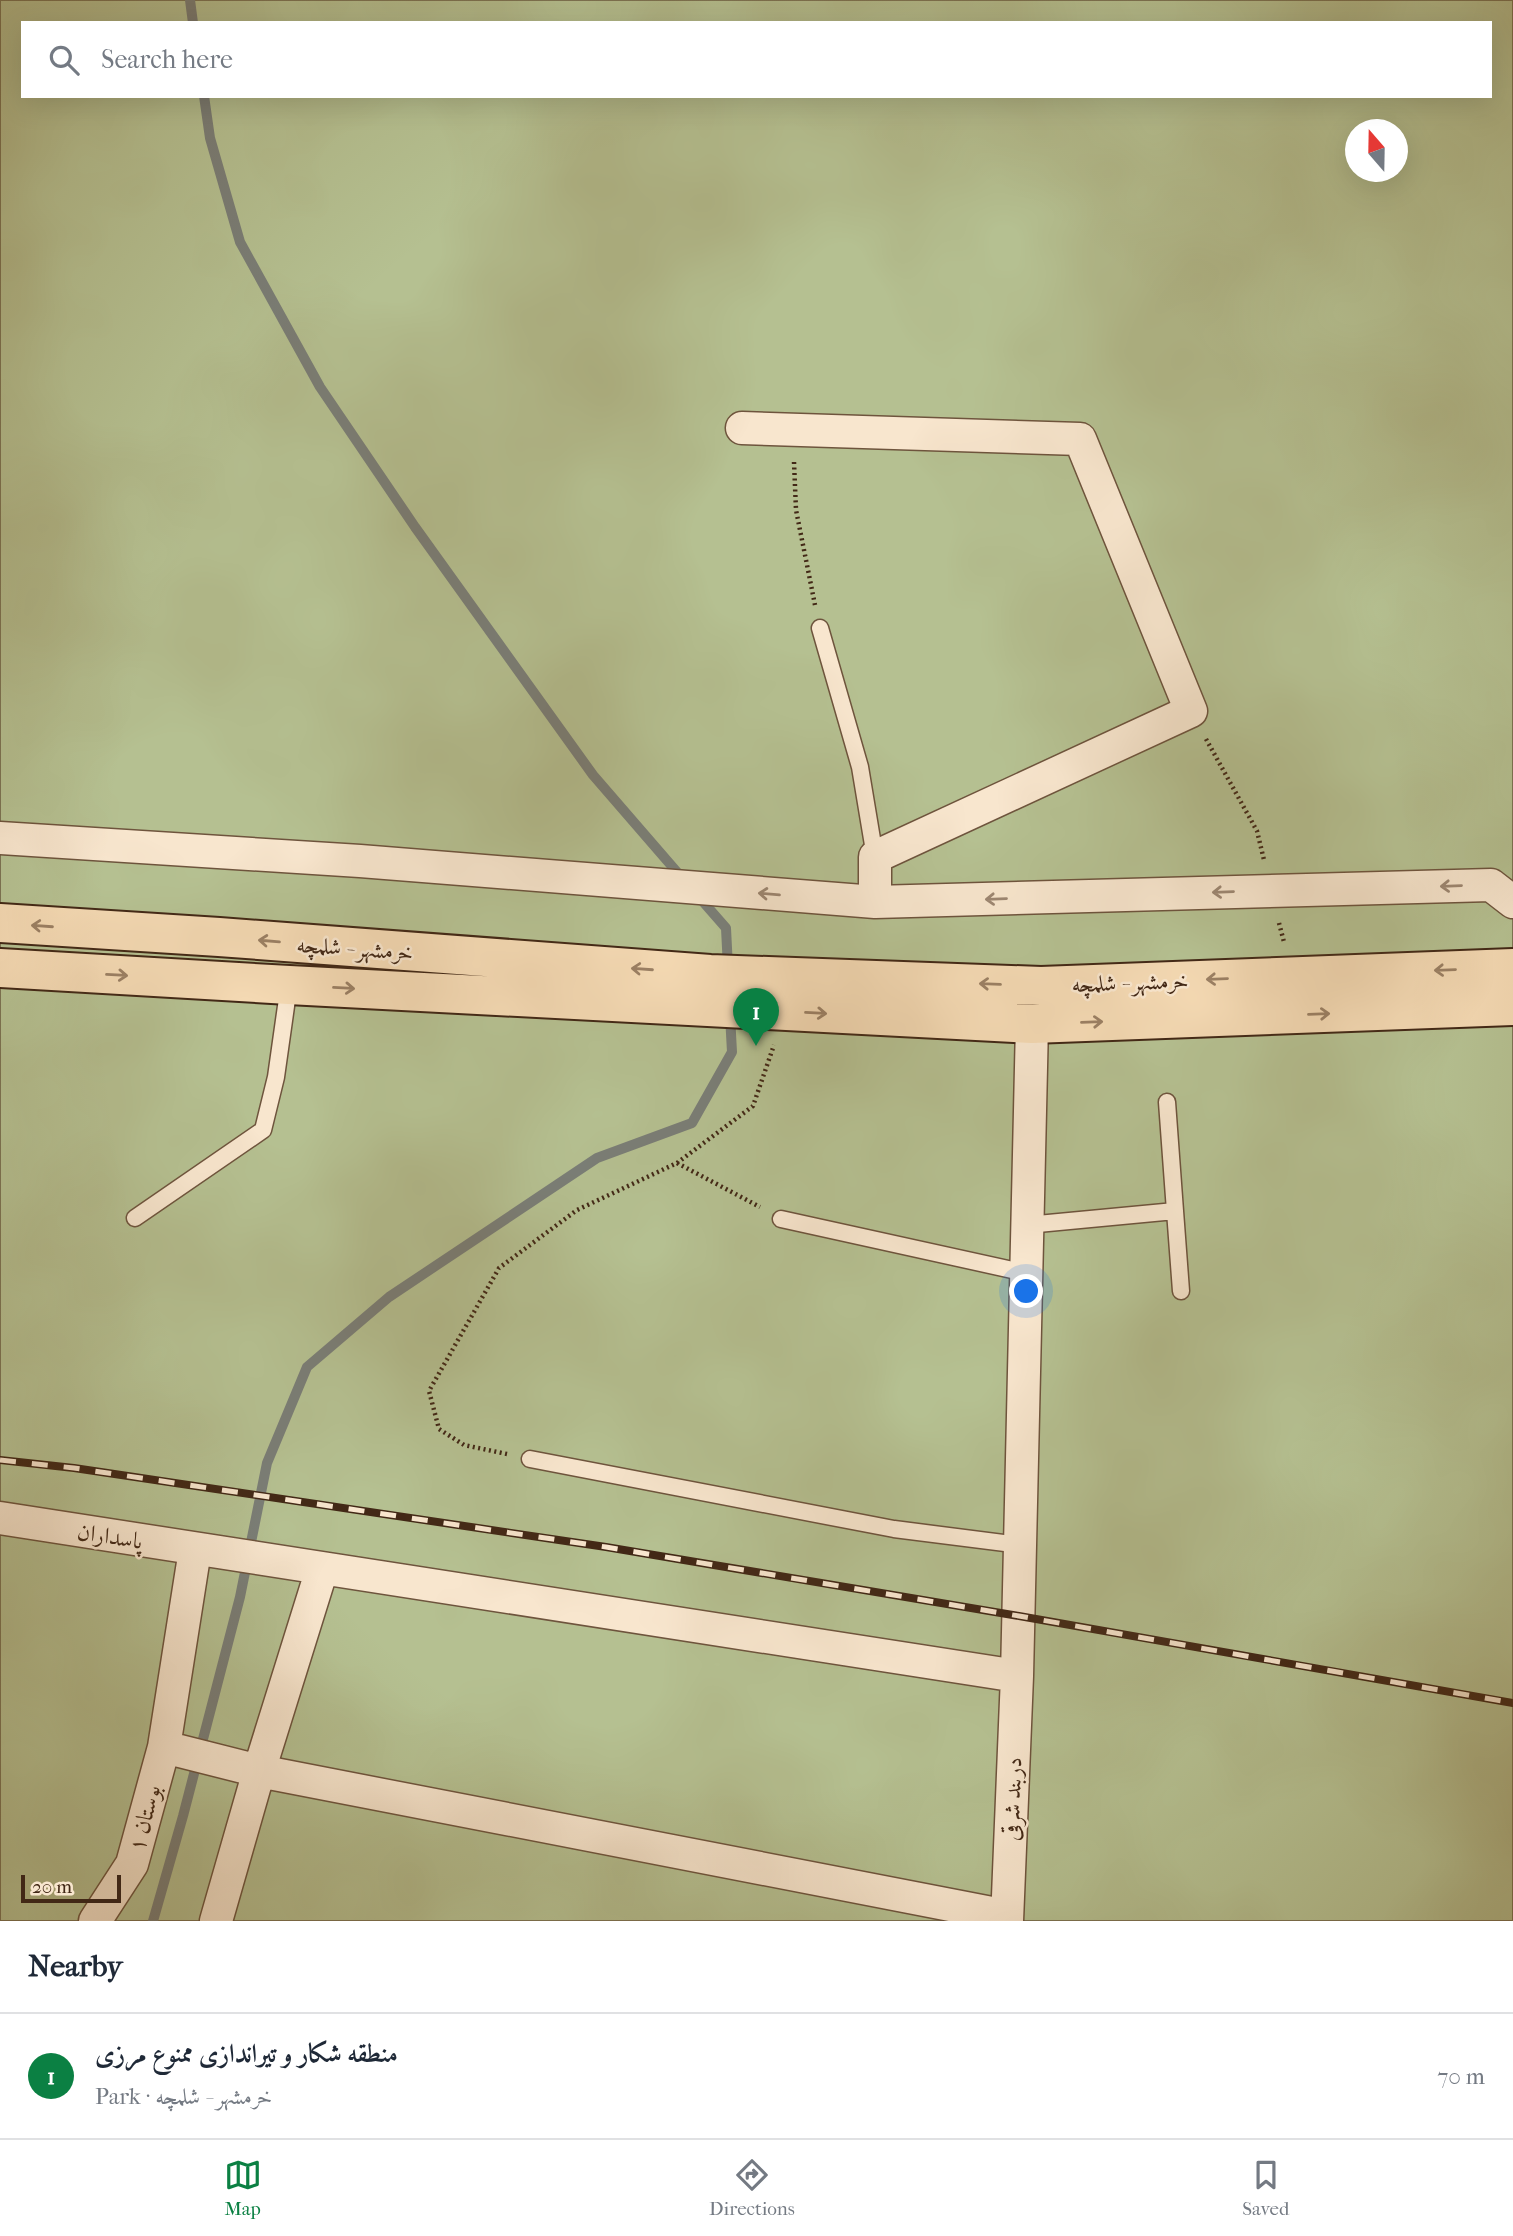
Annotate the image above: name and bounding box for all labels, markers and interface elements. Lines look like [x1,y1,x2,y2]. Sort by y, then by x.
search box [21,21,1492,98]
icon: search [45,41,83,79]
text: Search here [101,44,233,75]
north arrow [1345,119,1408,182]
one-way arrow [1439,879,1462,893]
one-way arrow [1212,886,1235,899]
one-way arrow [758,887,781,900]
one-way arrow [985,892,1008,906]
one-way arrow [31,919,54,932]
street label: خرمشهر - شلمچه [296,931,414,968]
one-way arrow [258,934,281,947]
one-way arrow [631,962,654,975]
one-way arrow [1434,964,1457,977]
street label: خرمشهر - شلمچه [1071,967,1189,1000]
one-way arrow [105,969,128,982]
one-way arrow [1206,972,1229,986]
one-way arrow [979,977,1002,991]
one-way arrow [332,982,355,995]
pin: 1 [733,988,779,1046]
one-way arrow [804,1006,827,1019]
one-way arrow [1308,1007,1331,1020]
one-way arrow [1080,1016,1103,1029]
your location [1009,1274,1043,1308]
street label: پاسداران [75,1518,146,1558]
street label: دربند شرقی [998,1757,1029,1841]
street label: بوستان ۱ [123,1782,167,1855]
scale bar [21,1872,121,1904]
text: 20 m [32,1876,72,1898]
text: Nearby [28,1949,123,1984]
text: منطقه شکار و تیراندازی ممنوع مرزی [95,2038,398,2069]
text: 1 [47,2063,55,2090]
text: 70 m [1437,2063,1485,2090]
text: Park · خرمشهر - شلمچه [95,2083,272,2110]
tab: Map [224,2156,262,2220]
tab: Directions [709,2156,795,2220]
tab: Saved [1242,2156,1289,2220]

